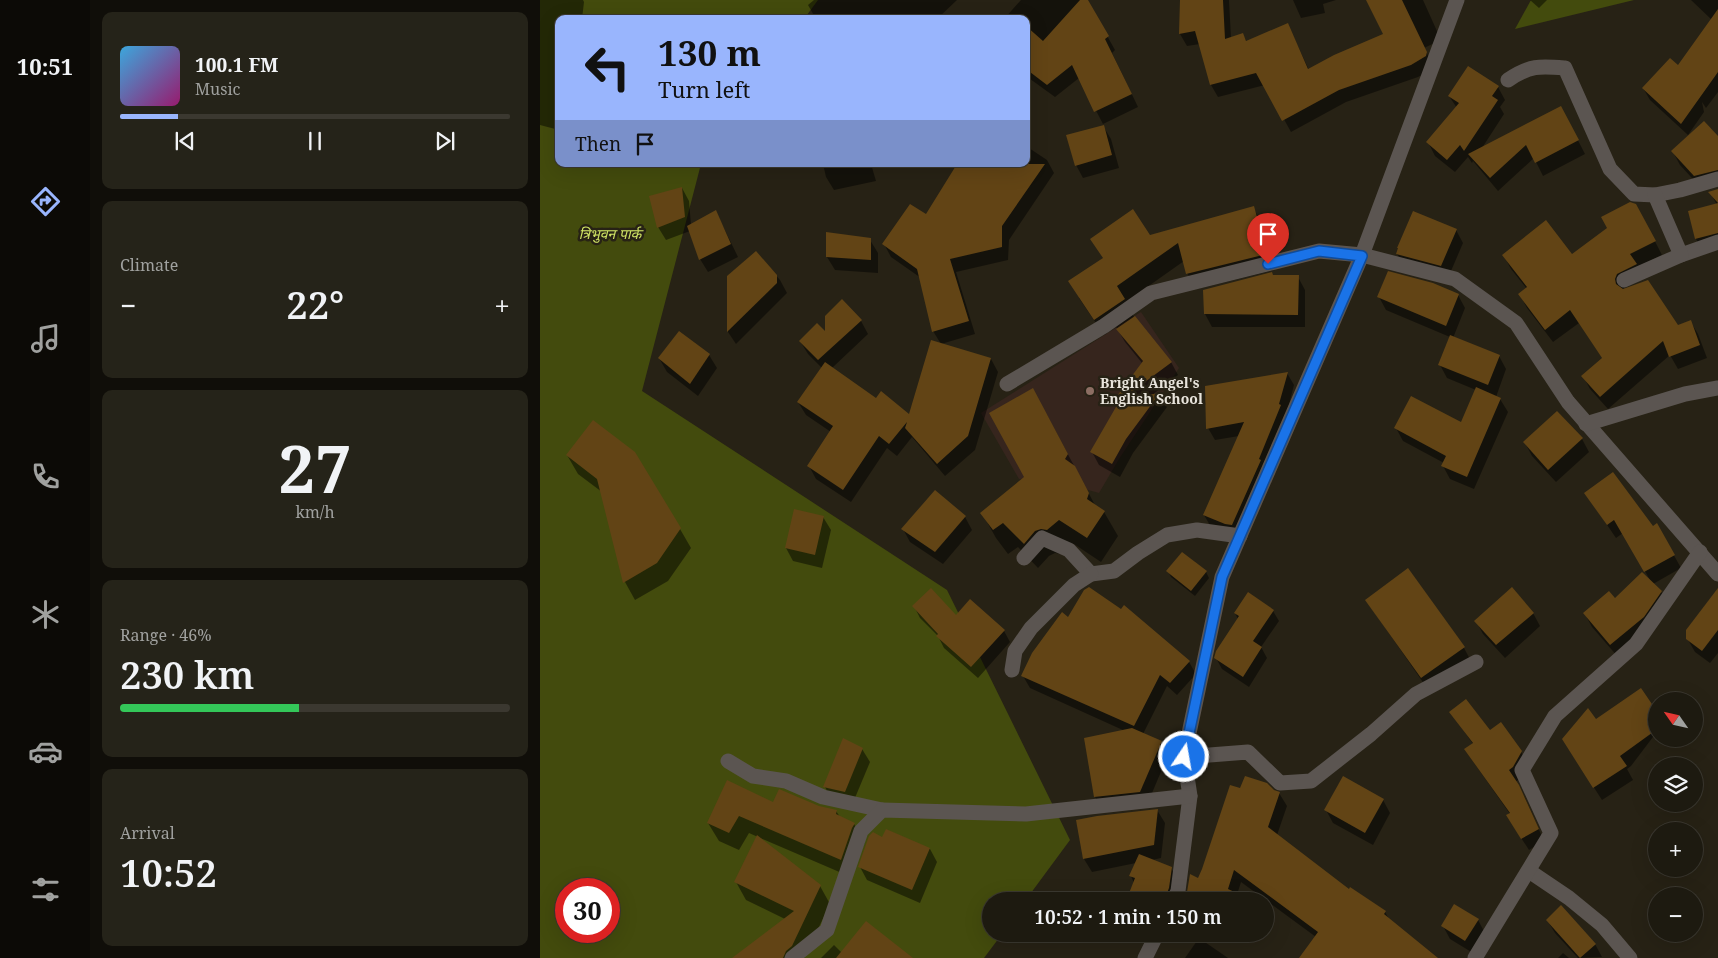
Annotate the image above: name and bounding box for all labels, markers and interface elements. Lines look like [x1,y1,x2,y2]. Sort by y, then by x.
text: 130 m [658,29,761,76]
icon: left [575,35,640,100]
text: 10:51 [17,51,73,81]
text: 100.1 FM [195,52,278,78]
text: Turn left [658,74,750,104]
text: Music [195,78,240,100]
icon: previous [171,127,199,155]
icon: pause [301,127,329,155]
icon: next [431,127,459,155]
icon: arrive [631,130,659,158]
text: Then [575,131,621,157]
icon: directions [28,184,63,219]
pin [1247,213,1289,264]
icon: arrive [1254,220,1282,248]
park label: त्रिभुवन पार्क [579,224,645,243]
text: Climate [120,254,178,276]
text: 22° [286,278,344,330]
text: − [120,286,136,324]
text: + [494,286,510,324]
icon: music [28,321,63,356]
place label: Bright Angel's English School [1100,373,1203,408]
marker: Bright Angel's English School [1084,385,1096,397]
text: 27 [278,424,352,512]
icon: phone [28,459,63,494]
text: km/h [295,501,335,523]
icon: climate [28,597,63,632]
text: Range · 46% [120,624,212,646]
text: 230 km [120,648,254,700]
north arrow [1648,692,1702,748]
map controls [1648,692,1703,942]
position arrow [1157,730,1209,782]
icon: car [28,734,63,769]
button: layers [1648,757,1703,812]
text: Arrival [120,822,175,844]
button: + [1648,822,1703,877]
text: 10:52 [120,846,217,898]
icon: filters [28,872,63,907]
speed limit sign: 30 [555,878,620,943]
button: − [1648,887,1703,942]
text: 10:52 · 1 min · 150 m [1034,904,1222,930]

